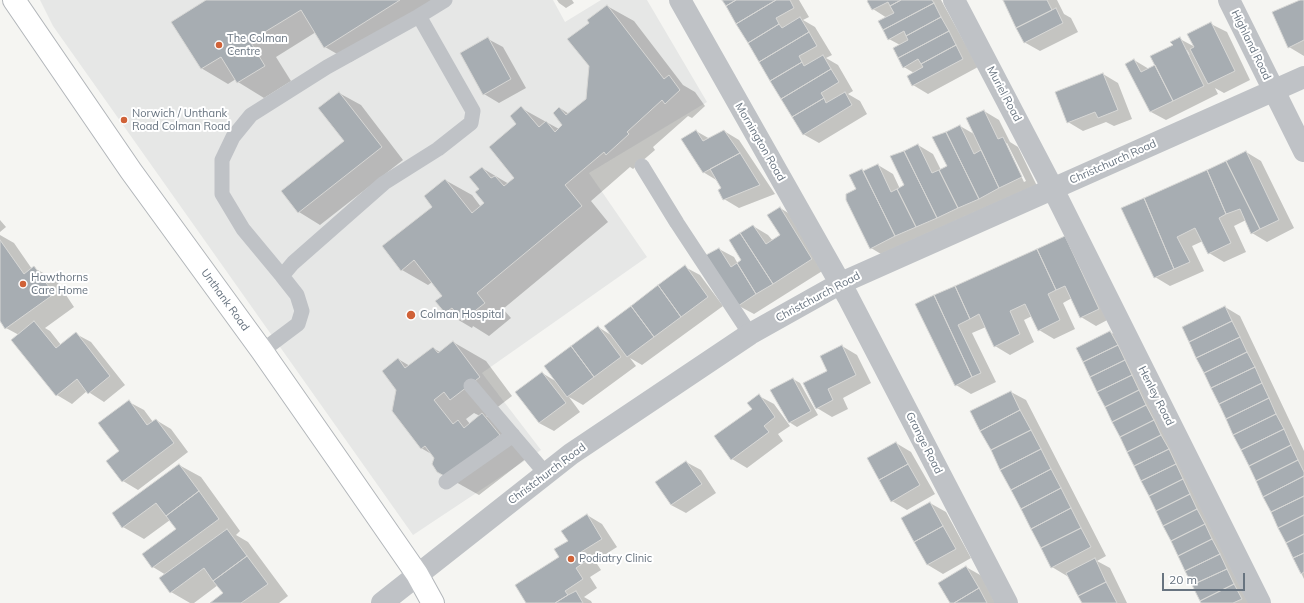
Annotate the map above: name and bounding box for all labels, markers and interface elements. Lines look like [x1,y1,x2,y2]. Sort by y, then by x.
street label: Highland Road [1228,8,1274,82]
place label: The Colman Centre [227,32,288,58]
marker: The Colman Centre [214,40,224,50]
street label: Muriel Road [984,64,1024,124]
street label: Mornington Road [732,101,788,183]
place label: Norwich / Unthank Road Colman Road [132,107,230,133]
marker: Norwich / Unthank Road Colman Road [119,115,129,125]
street label: Christchurch Road [1068,137,1158,187]
street label: Unthank Road [198,266,252,334]
street label: Christchurch Road [774,269,862,325]
place label: Hawthorns Care Home [31,271,88,297]
marker: Hawthorns Care Home [18,279,28,289]
place label: Colman Hospital [420,308,504,322]
marker: Colman Hospital [405,309,417,321]
street label: Henley Road [1135,364,1177,428]
street label: Grange Road [903,410,945,476]
street label: Christchurch Road [506,441,588,507]
place label: Podiatry Clinic [579,552,652,566]
marker: Podiatry Clinic [566,554,576,564]
scale bar [1164,565,1247,591]
text: 20 m [1169,572,1197,587]

